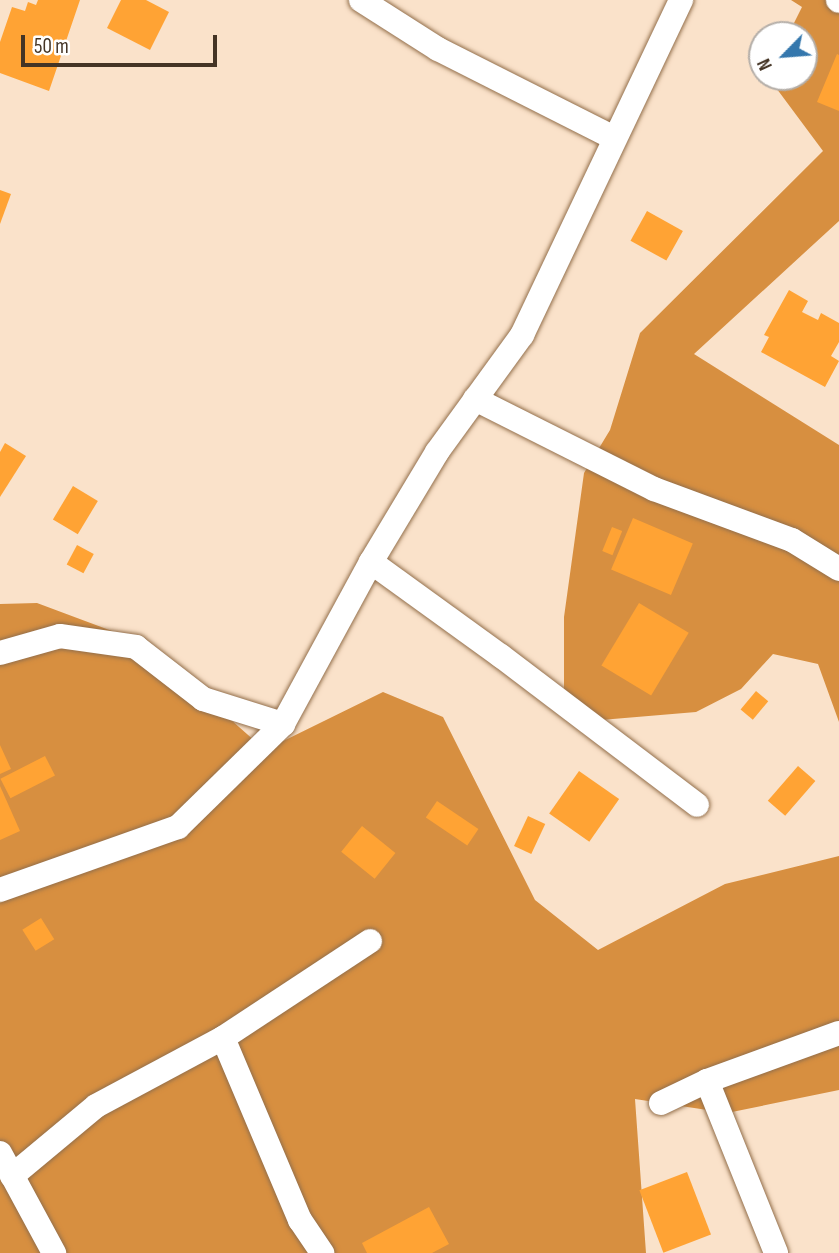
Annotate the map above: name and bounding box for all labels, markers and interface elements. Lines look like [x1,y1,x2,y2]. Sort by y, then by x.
scale bar [24,21,220,65]
north arrow [748,21,818,91]
text: 50 m [34,34,69,59]
text: N [753,55,778,74]

